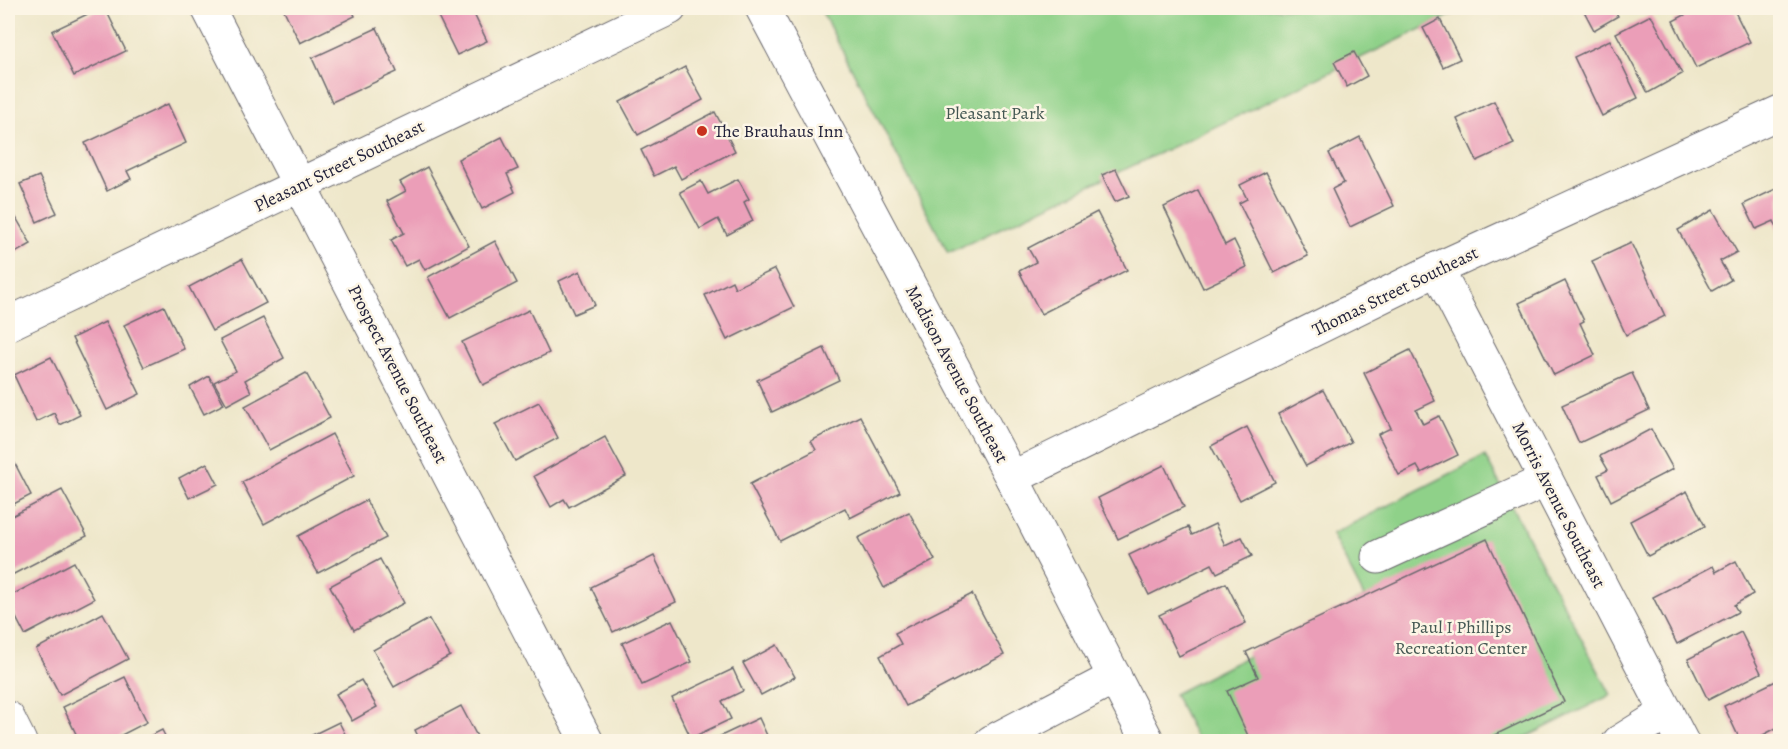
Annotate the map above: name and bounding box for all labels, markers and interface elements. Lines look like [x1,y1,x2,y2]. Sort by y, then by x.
park label: Pleasant Park [945,101,1045,125]
street label: Pleasant Street Southeast [250,114,428,218]
place label: The Brauhaus Inn [714,119,844,143]
marker: The Brauhaus Inn [695,124,709,138]
street label: Thomas Street Southeast [1308,240,1482,342]
street label: Prospect Avenue Southeast [342,281,454,468]
street label: Madison Avenue Southeast [900,281,1014,467]
street label: Morris Avenue Southeast [1507,418,1611,592]
park label: Paul I Phillips Recreation Center [1395,615,1527,660]

